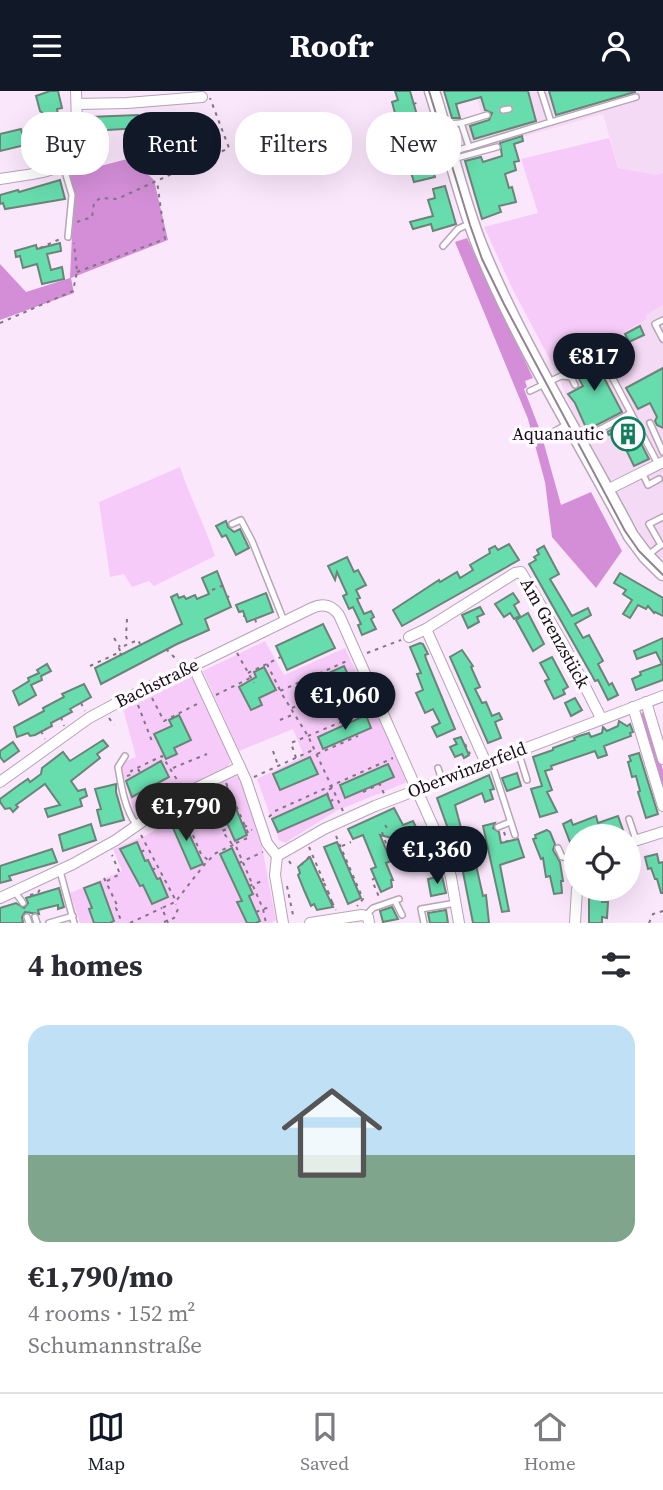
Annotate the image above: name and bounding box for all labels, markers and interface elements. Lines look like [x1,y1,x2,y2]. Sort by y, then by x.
text: Roofr [289,24,374,68]
icon: menu [28,27,66,65]
icon: person [597,27,635,65]
chip: Buy [21,112,109,175]
chip: Rent [123,112,221,175]
chip: Filters [235,112,352,175]
chip: New [366,112,461,175]
pin: €817 [553,334,635,393]
text: €817 [569,340,619,372]
building icon: Aquanautic [609,415,647,453]
place label: Aquanautic [512,421,604,446]
street label: Am Grenzstück [515,573,596,693]
street label: Bachstraße [111,652,203,714]
pin: €1,060 [288,673,402,732]
text: €1,060 [310,679,380,711]
street label: Oberwinzerfeld [404,735,530,804]
pin: €1,790 [129,783,243,843]
text: €1,790 [151,790,221,822]
map controls [564,824,641,901]
button: locate [564,824,641,901]
pin: €1,360 [380,827,494,886]
text: €1,360 [402,833,472,865]
text: 4 homes [28,945,143,986]
icon: filters [597,946,635,984]
icon: home [269,1070,395,1196]
text: €1,790/mo [28,1256,173,1297]
text: 4 rooms · 152 m² [28,1297,195,1329]
text: Schumannstraße [28,1329,202,1361]
tab: Map [87,1408,125,1476]
tab: Saved [300,1408,349,1476]
tab: Home [524,1408,576,1476]

